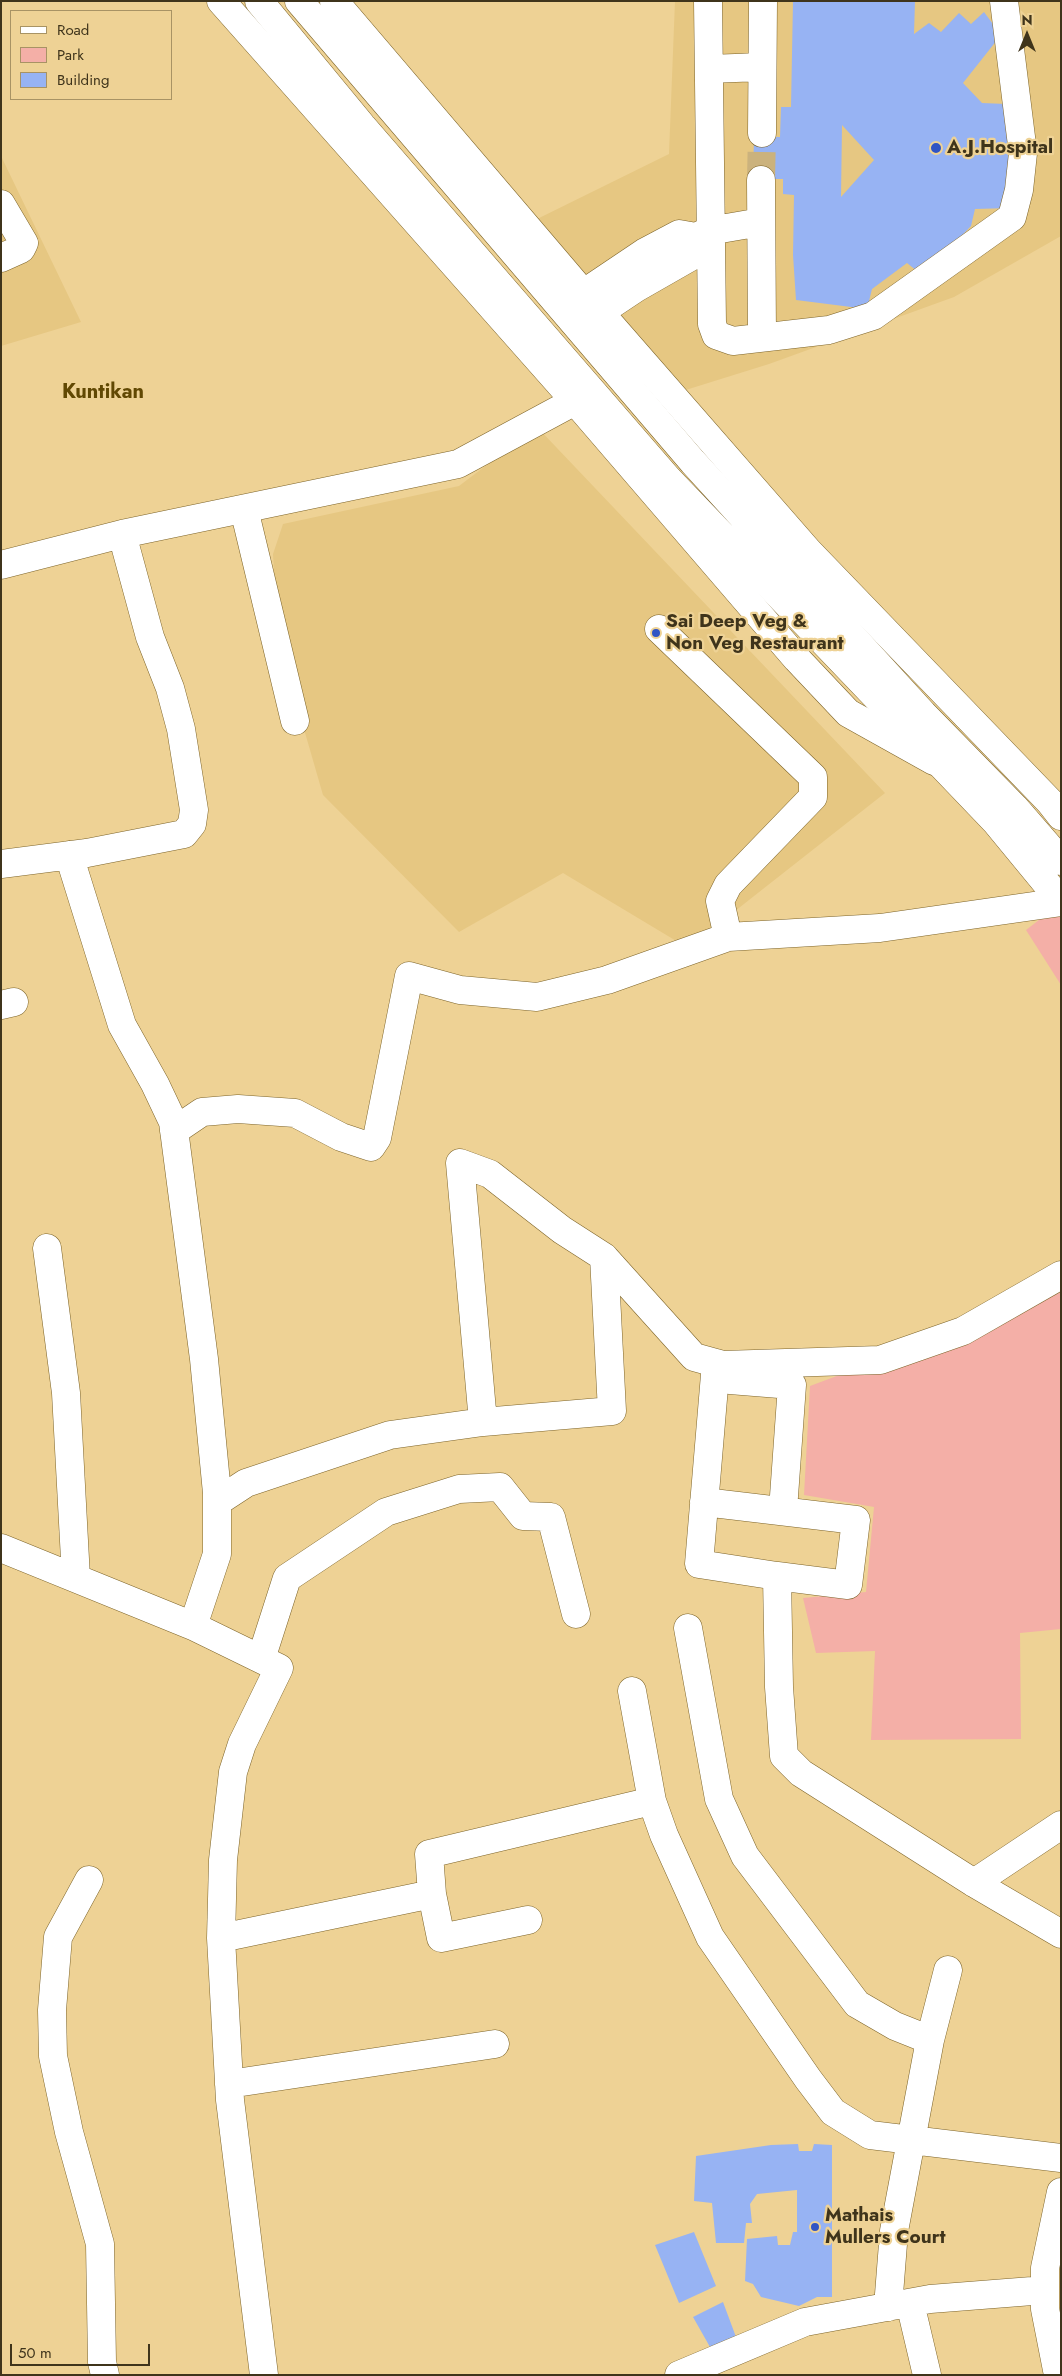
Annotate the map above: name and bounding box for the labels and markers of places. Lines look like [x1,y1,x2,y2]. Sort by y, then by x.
place label: A.J.Hospital [947,137,1053,159]
marker: A.J.Hospital [929,141,943,155]
place label: Sai Deep Veg & Non Veg Restaurant [666,611,844,655]
marker: Sai Deep Veg & Non Veg Restaurant [650,627,662,639]
place label: Mathais Mullers Court [825,2205,945,2249]
marker: Mathais Mullers Court [809,2221,821,2233]

